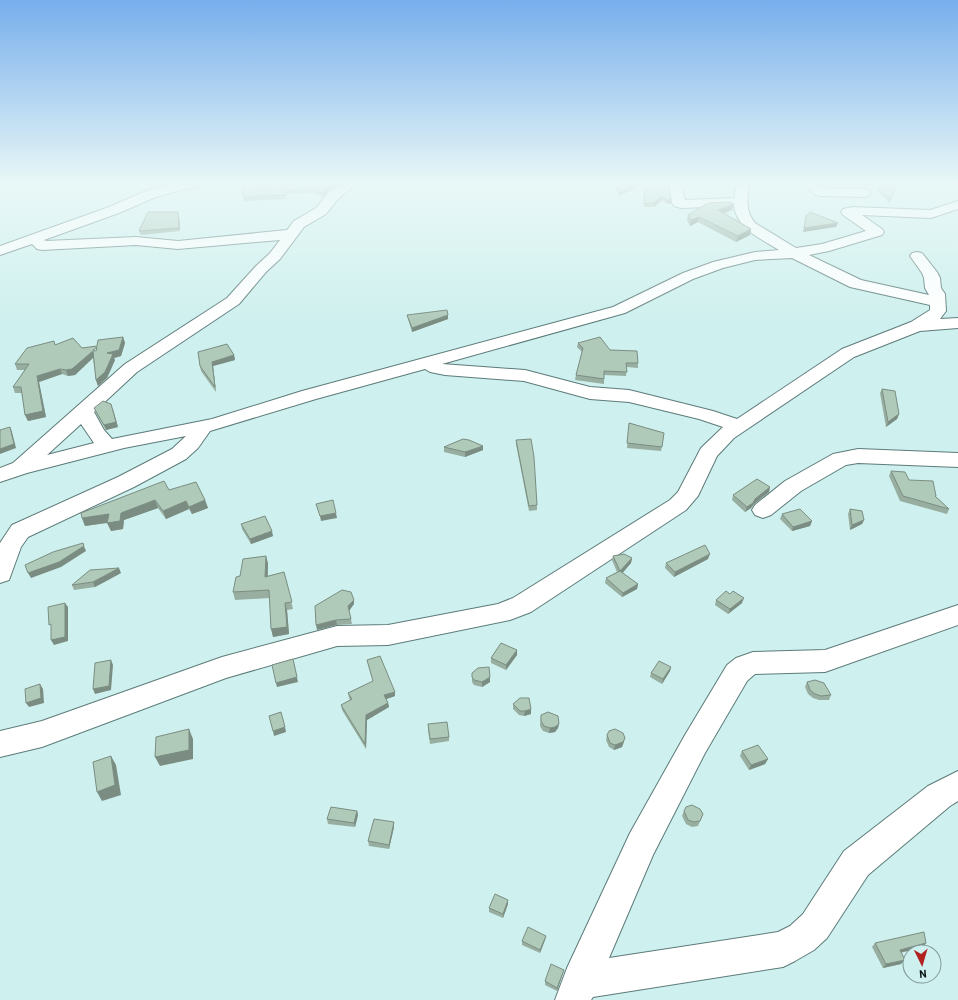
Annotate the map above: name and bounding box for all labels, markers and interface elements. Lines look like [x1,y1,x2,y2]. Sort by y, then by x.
north arrow [902,944,942,984]
text: N [919,968,927,981]

